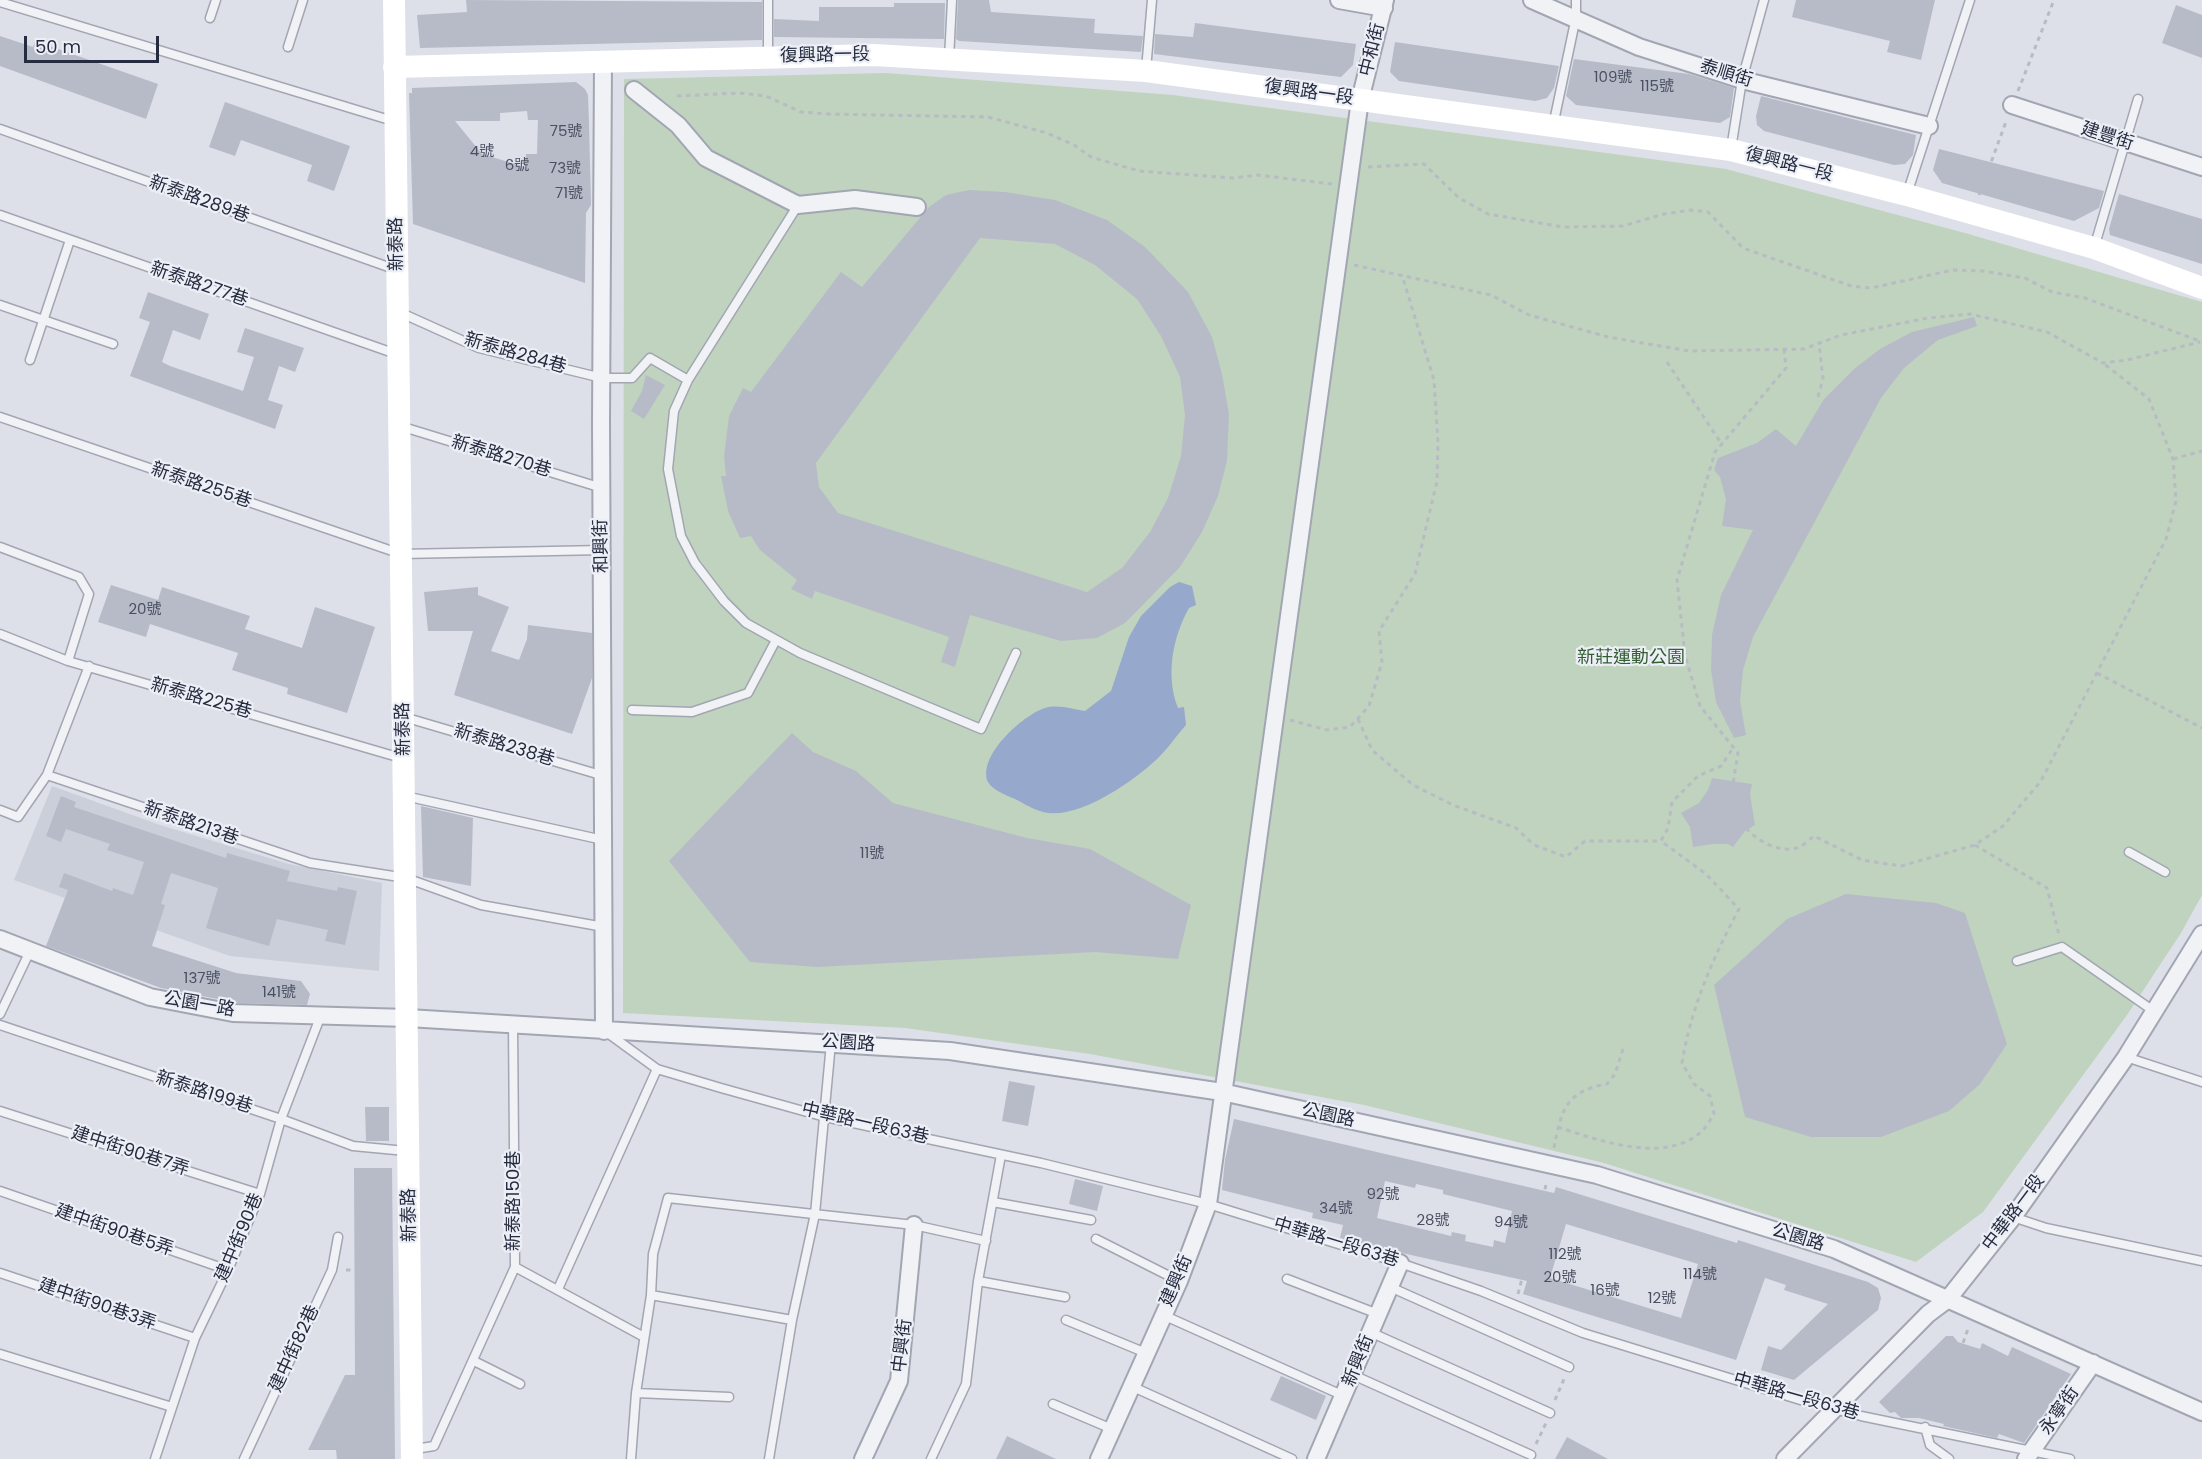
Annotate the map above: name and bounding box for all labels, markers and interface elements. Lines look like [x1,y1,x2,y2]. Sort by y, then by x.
street label: 中和街 [1356,21,1390,79]
scale bar [27,24,162,62]
text: 50 m [35,34,81,59]
street label: 復興路一段 [780,44,870,68]
street label: 泰順街 [1697,56,1755,92]
house number: 109號 [1594,69,1632,87]
street label: 復興路一段 [1263,76,1355,110]
house number: 115號 [1640,78,1674,96]
street label: 建豐街 [2078,118,2136,156]
house number: 75號 [550,123,582,141]
house number: 4號 [470,143,494,161]
street label: 復興路一段 [1743,144,1835,186]
house number: 6號 [505,157,529,175]
house number: 73號 [549,160,581,178]
street label: 新泰路289巷 [146,172,252,228]
house number: 71號 [555,185,583,203]
street label: 新泰路 [386,217,408,271]
street label: 新泰路277巷 [147,258,251,312]
street label: 新泰路284巷 [462,329,568,379]
street label: 新泰路270巷 [448,432,554,482]
street label: 新泰路255巷 [148,459,254,513]
street label: 和興街 [591,519,613,573]
house number: 20號 [128,601,162,619]
park label: 新莊運動公園 [1577,647,1685,669]
street label: 新泰路225巷 [148,674,254,724]
street label: 新泰路 [393,702,415,756]
street label: 新泰路238巷 [451,720,557,772]
street label: 新泰路213巷 [141,798,241,850]
house number: 11號 [860,845,884,863]
house number: 137號 [184,970,220,988]
house number: 141號 [262,984,296,1002]
street label: 公園一路 [162,988,236,1022]
street label: 公園路 [820,1031,876,1057]
street label: 新泰路199巷 [153,1067,255,1119]
street label: 中華路一段63巷 [799,1099,931,1149]
street label: 公園路 [1299,1100,1357,1132]
street label: 建中街90巷7弄 [68,1123,192,1181]
street label: 新泰路150巷 [503,1151,525,1251]
street label: 中華路一段 [1978,1171,2050,1255]
house number: 92號 [1366,1186,1400,1204]
street label: 新泰路 [399,1188,421,1242]
street label: 建中街90巷 [212,1190,268,1286]
house number: 34號 [1319,1200,1353,1218]
street label: 建中街90巷5弄 [52,1201,176,1261]
house number: 28號 [1416,1212,1450,1230]
street label: 中華路一段63巷 [1271,1214,1401,1272]
house number: 94號 [1494,1214,1528,1232]
street label: 公園路 [1769,1220,1827,1256]
house number: 112號 [1548,1246,1582,1264]
street label: 建興街 [1157,1252,1197,1310]
house number: 114號 [1683,1266,1717,1284]
house number: 20號 [1543,1269,1577,1287]
street label: 建中街90巷3弄 [35,1275,159,1335]
house number: 16號 [1590,1282,1620,1300]
house number: 12號 [1648,1290,1676,1308]
street label: 建中街82巷 [265,1302,325,1396]
street label: 中興街 [889,1318,917,1374]
street label: 新興街 [1339,1332,1379,1390]
street label: 中華路一段63巷 [1731,1369,1861,1425]
street label: 永寧街 [2036,1383,2084,1439]

